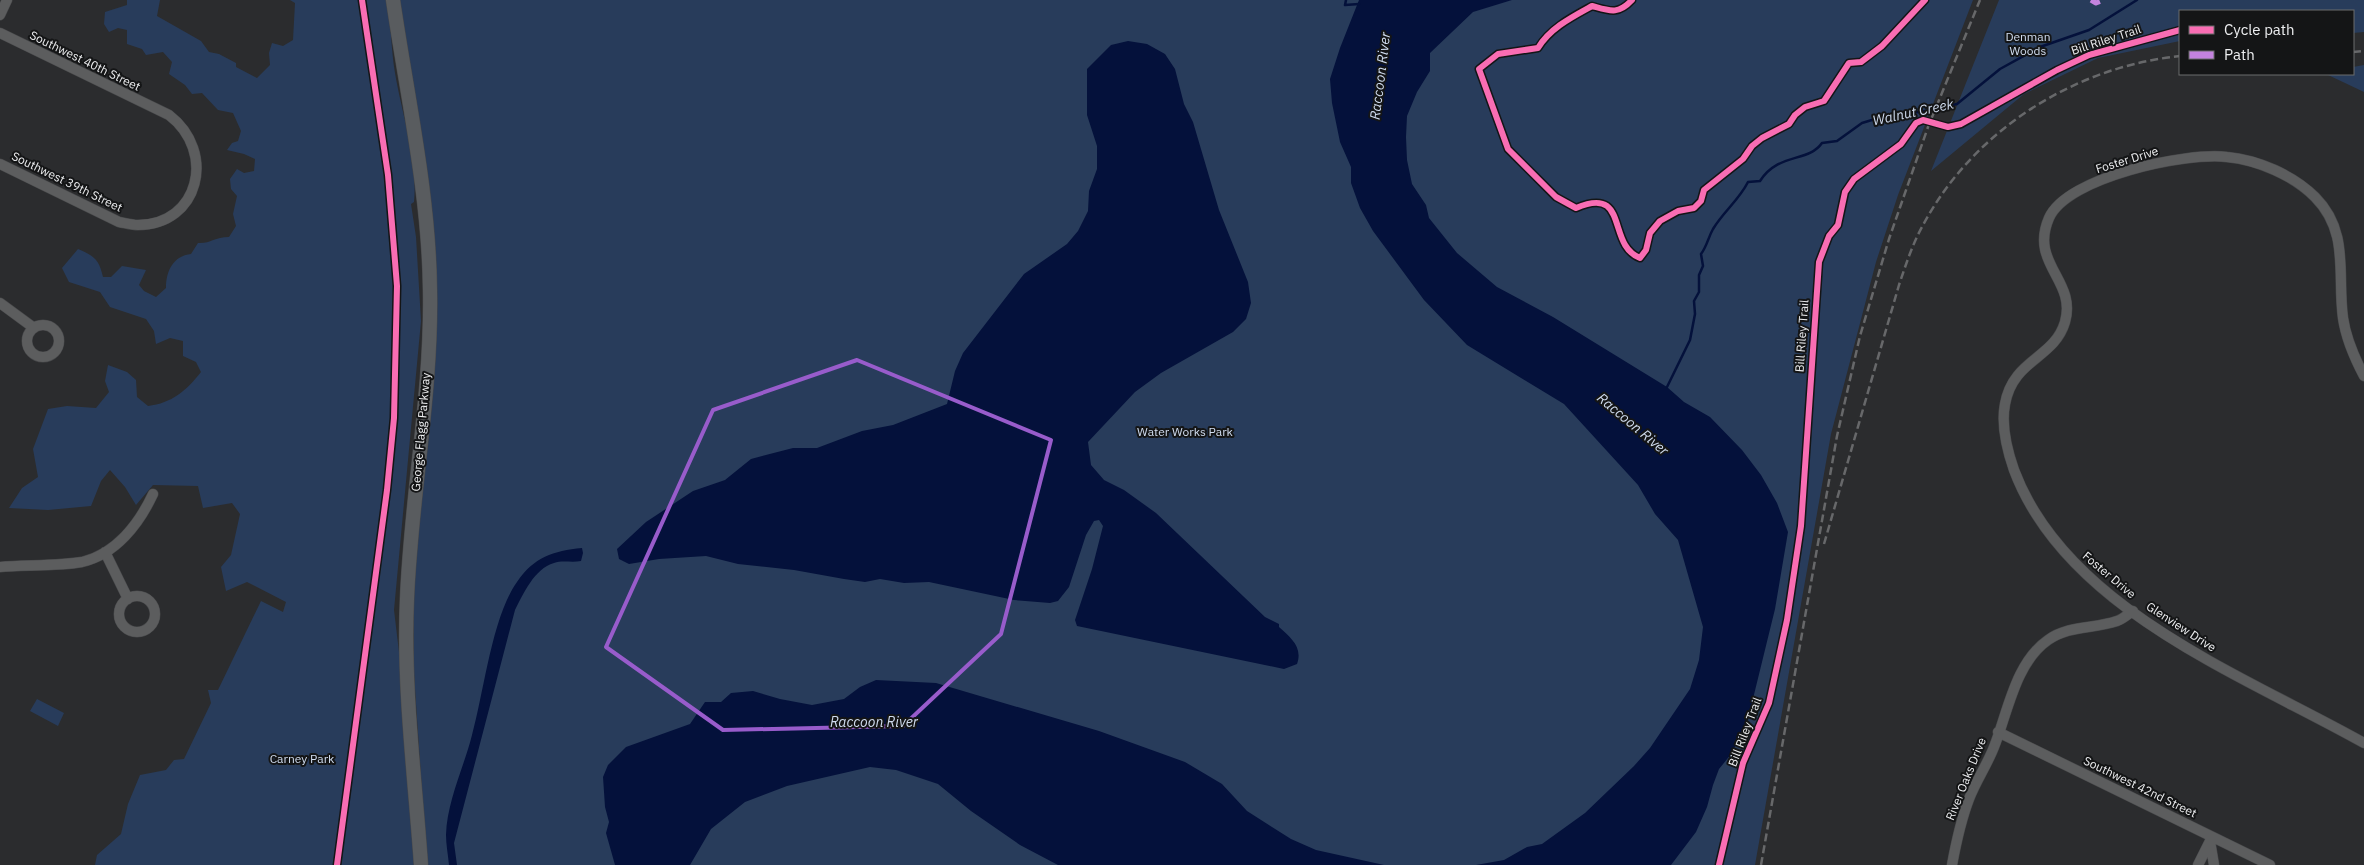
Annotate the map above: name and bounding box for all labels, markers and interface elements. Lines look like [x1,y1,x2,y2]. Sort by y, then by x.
legend [2179,10,2354,75]
text: Cycle path [2224,20,2295,39]
street label: Bill Riley Trail [2069,21,2143,58]
street label: Southwest 40th Street [27,27,143,94]
park label: Denman Woods [2005,29,2051,58]
water label: Raccoon River [1366,30,1394,121]
text: Path [2224,45,2255,64]
water label: Walnut Creek [1871,94,1956,129]
street label: Foster Drive [2094,143,2160,176]
street label: Southwest 39th Street [9,148,125,215]
street label: Bill Riley Trail [1791,299,1812,373]
street label: George Flagg Parkway [408,372,433,492]
water label: Raccoon River [1594,389,1673,460]
park label: Water Works Park [1137,424,1234,439]
street label: Foster Drive [2080,548,2139,601]
street label: Glenview Drive [2144,598,2219,655]
street label: Bill Riley Trail [1724,695,1765,768]
water label: Raccoon River [830,713,919,731]
street label: River Oaks Drive [1942,735,1989,822]
park label: Carney Park [270,751,335,766]
street label: Southwest 42nd Street [2081,753,2199,820]

